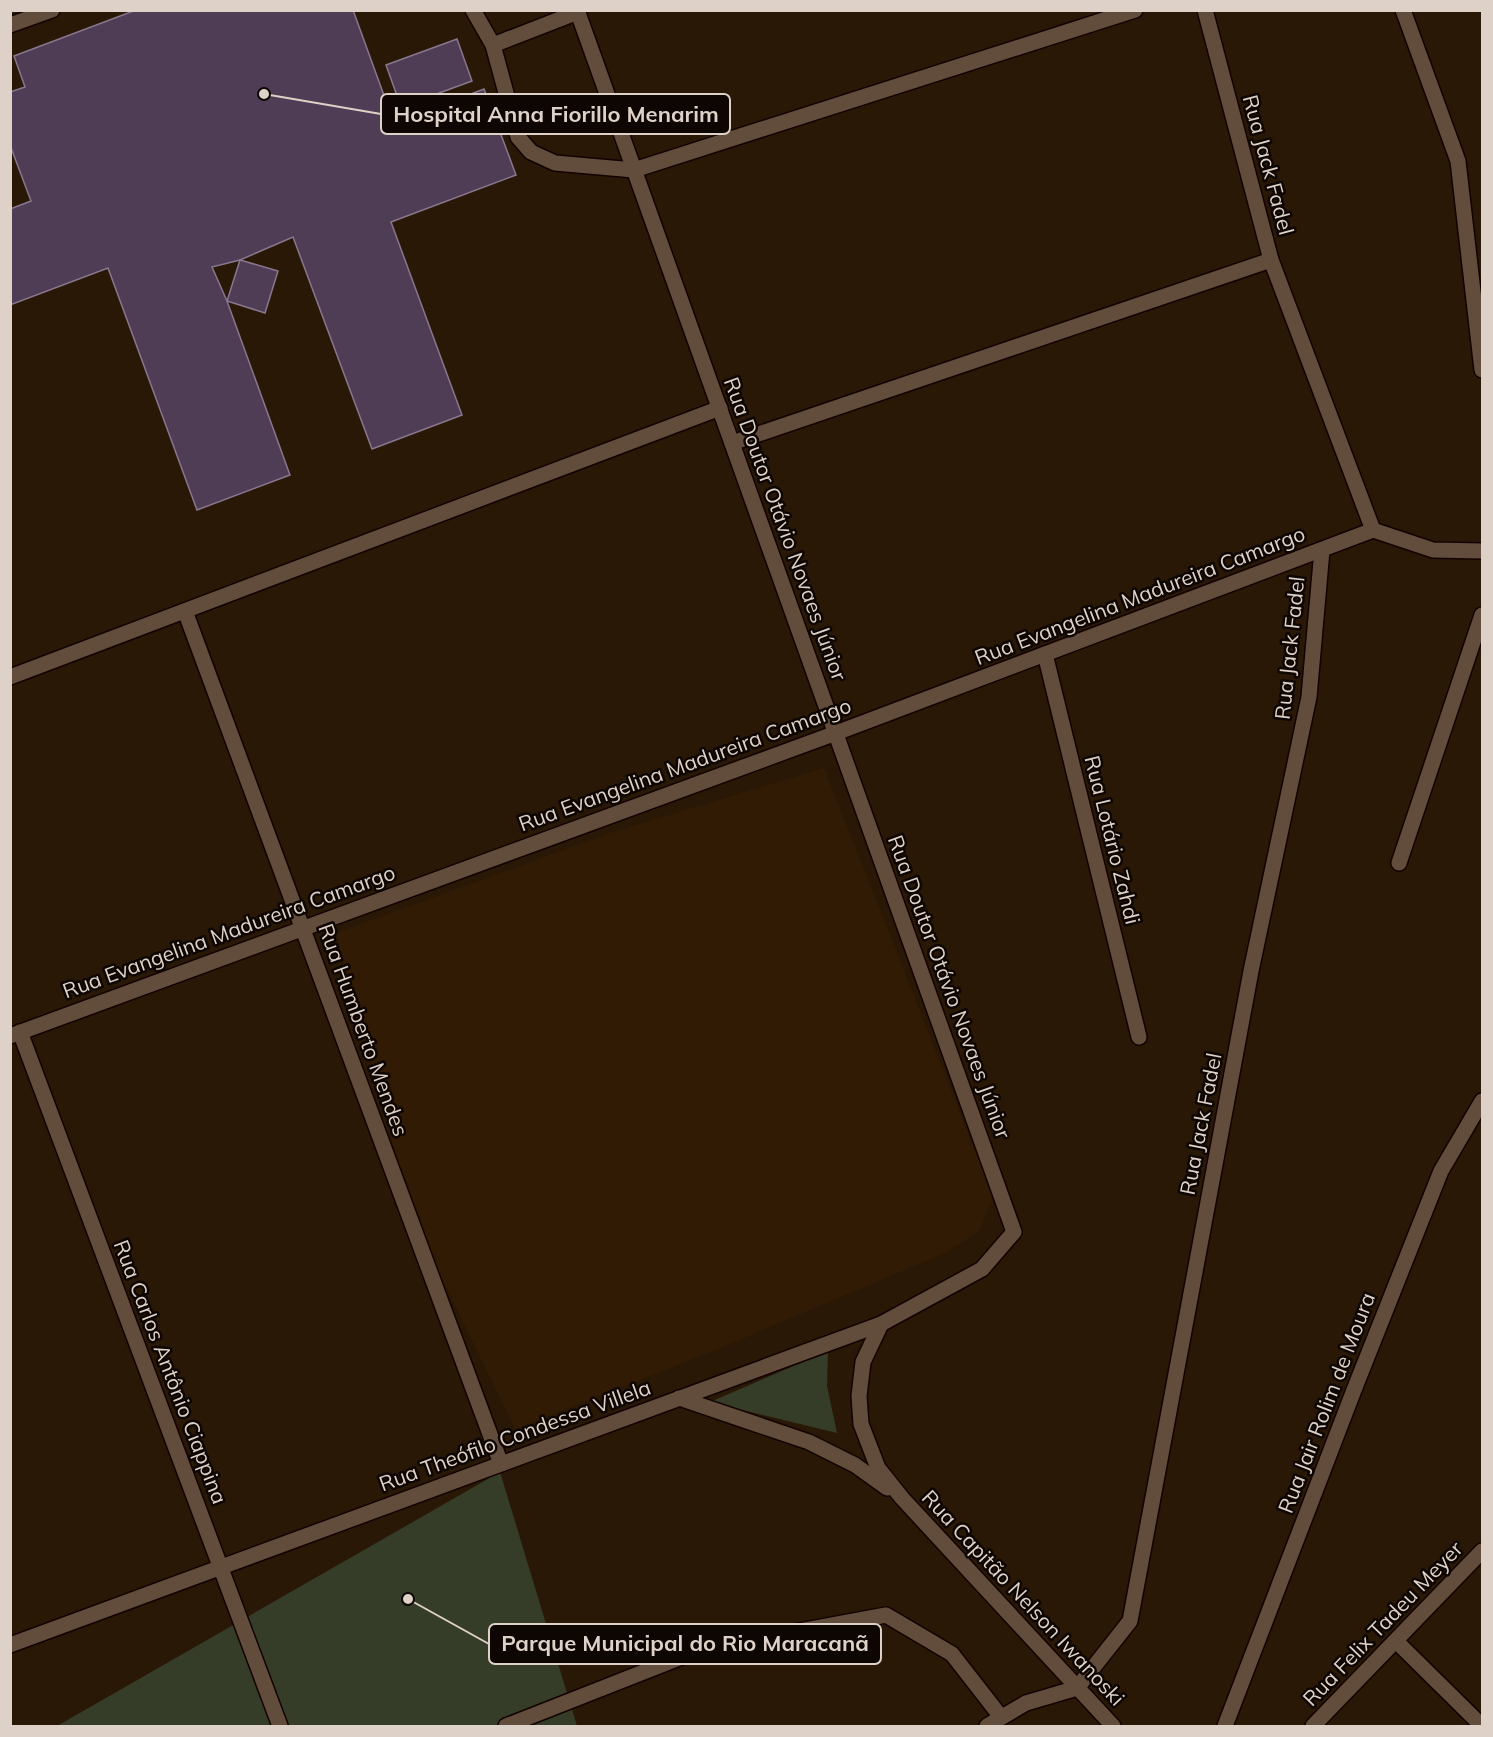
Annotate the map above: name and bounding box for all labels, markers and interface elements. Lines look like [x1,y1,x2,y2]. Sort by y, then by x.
street label: Rua Jack Fadel [1238,92,1300,238]
callout: Hospital Anna Fiorillo Menarim [381,94,730,134]
text: Hospital Anna Fiorillo Menarim [393,100,719,128]
street label: Rua Doutor Otávio Novaes Júnior [719,373,853,684]
street label: Rua Evangelina Madureira Camargo [971,520,1309,670]
street label: Rua Jack Fadel [1269,575,1309,721]
street label: Rua Evangelina Madureira Camargo [515,692,854,836]
street label: Rua Lotário Zahdi [1079,753,1146,927]
street label: Rua Doutor Otávio Novaes Júnior [883,831,1017,1142]
street label: Rua Evangelina Madureira Camargo [59,859,398,1003]
street label: Rua Humberto Mendes [313,920,415,1140]
street label: Rua Jack Fadel [1174,1051,1227,1197]
street label: Rua Carlos Antônio Ciappina [109,1236,233,1507]
street label: Rua Jair Rolim de Moura [1272,1289,1380,1517]
street label: Rua Theófilo Condessa Villela [375,1374,654,1496]
street label: Rua Capitão Nelson Iwanoski [917,1484,1131,1711]
street label: Rua Felix Tadeu Meyer [1297,1535,1468,1711]
callout: Parque Municipal do Rio Maracanã [489,1624,881,1664]
text: Parque Municipal do Rio Maracanã [501,1629,869,1657]

